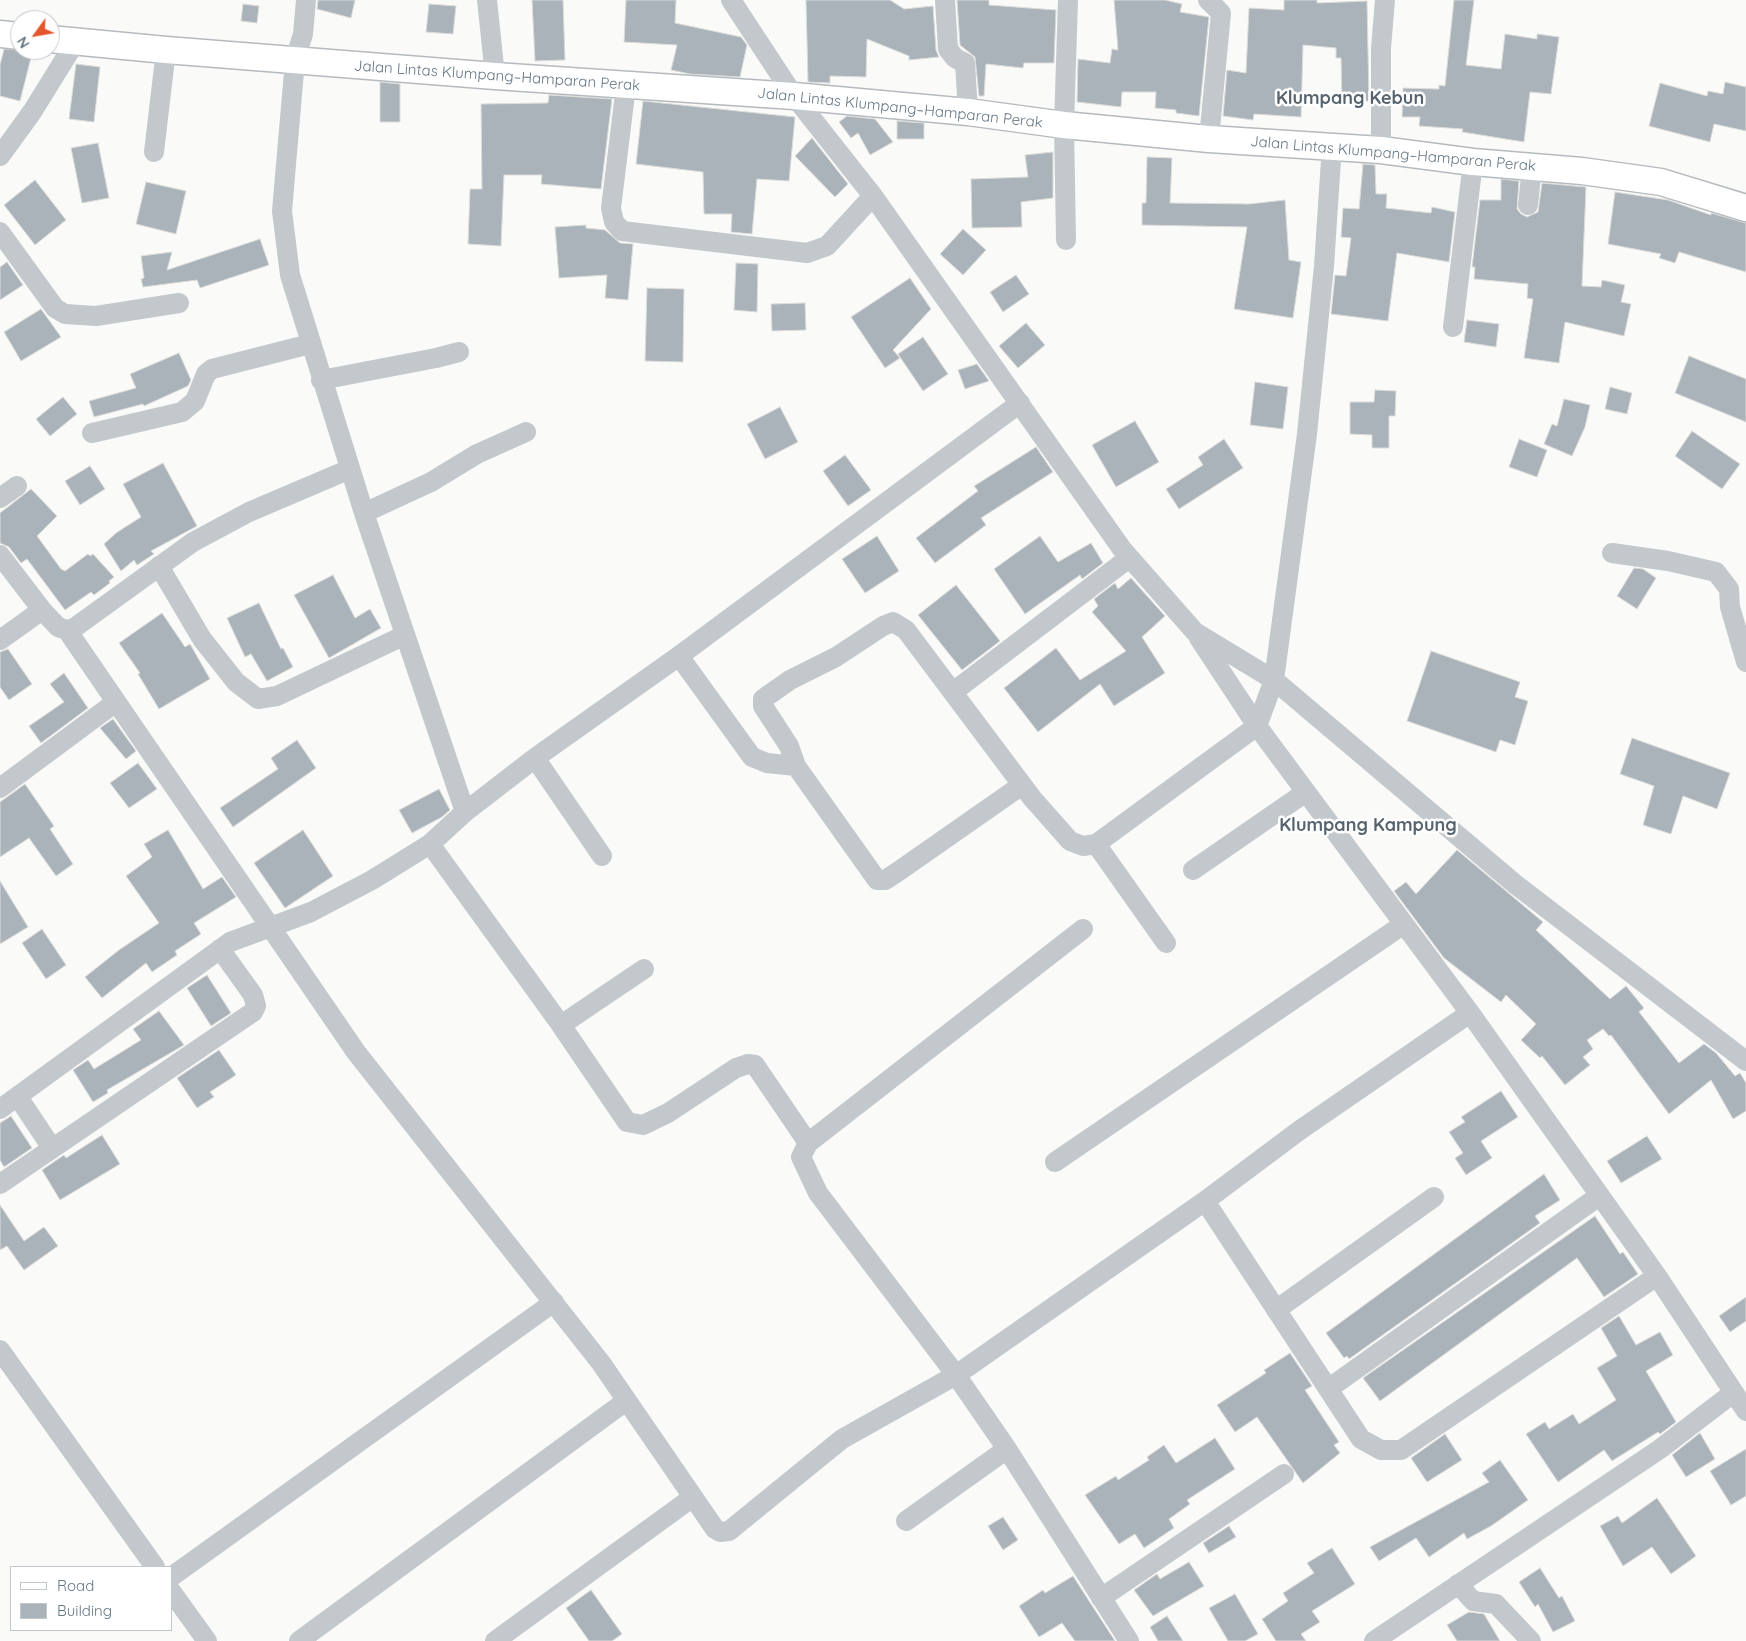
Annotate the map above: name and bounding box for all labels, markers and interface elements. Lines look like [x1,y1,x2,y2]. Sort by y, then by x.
north arrow [10,10,60,60]
text: N [13,33,33,52]
street label: Jalan Lintas Klumpang–Hamparan Perak [353,57,641,95]
street label: Jalan Lintas Klumpang–Hamparan Perak [756,84,1044,132]
district label: Klumpang Kebun [1276,88,1424,110]
street label: Jalan Lintas Klumpang–Hamparan Perak [1249,133,1537,175]
district label: Klumpang Kampung [1279,815,1457,837]
legend [10,1566,172,1631]
text: Road [57,1576,94,1595]
text: Building [57,1601,112,1620]

